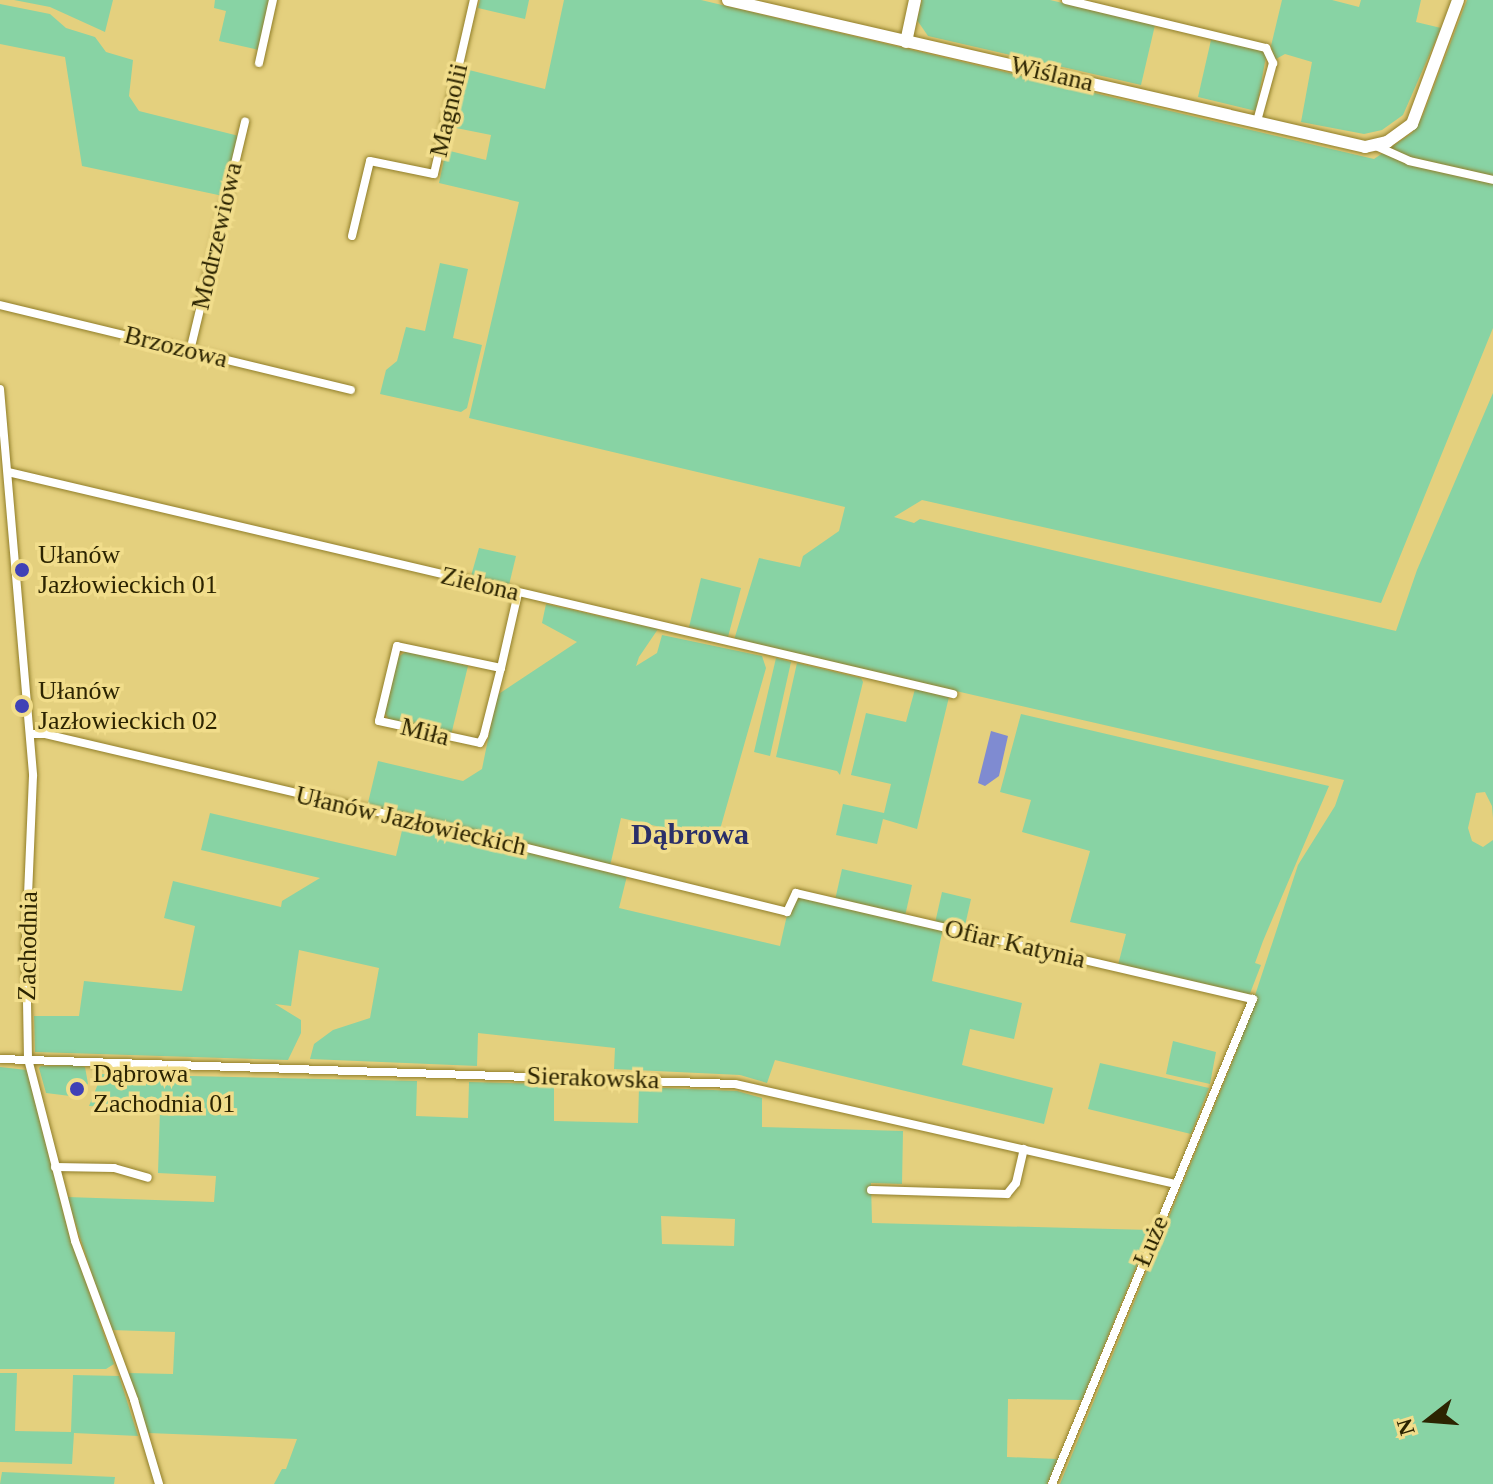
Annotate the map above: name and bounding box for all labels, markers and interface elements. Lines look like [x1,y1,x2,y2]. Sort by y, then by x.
street label: Wiślana [1007,49,1097,99]
street label: Magnolii [423,60,475,160]
street label: Modrzewiowa [185,159,249,313]
street label: Brzozowa [121,319,231,375]
place label: Ułanów Jazłowieckich 01 [38,539,218,600]
street label: Zielona [438,560,522,608]
marker: Ułanów Jazłowieckich 01 [13,561,31,579]
place label: Ułanów Jazłowieckich 02 [38,675,218,736]
marker: Ułanów Jazłowieckich 02 [13,697,31,715]
street label: Miła [397,711,453,753]
street label: Ułanów Jazłowieckich [292,779,530,863]
district label: Dąbrowa [631,816,749,852]
street label: Zachodnia [11,891,45,1001]
street label: Ofiar Katynia [942,913,1088,975]
place label: Dąbrowa Zachodnia 01 [93,1058,235,1120]
street label: Sierakowska [526,1060,660,1096]
marker: Dąbrowa Zachodnia 01 [68,1080,86,1098]
street label: Łuże [1126,1211,1176,1271]
north arrow [1389,1380,1469,1460]
text: N [1391,1416,1420,1438]

